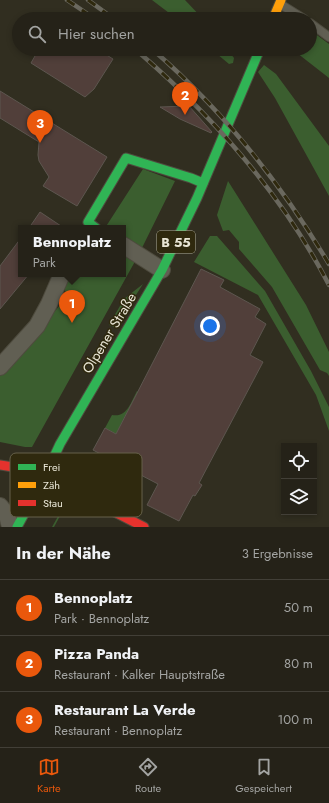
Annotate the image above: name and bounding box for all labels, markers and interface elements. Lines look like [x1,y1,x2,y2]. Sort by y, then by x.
search box [12,12,317,56]
icon: search [26,23,48,45]
text: Hier suchen [58,23,135,45]
pin: 2 [172,82,198,115]
pin: 3 [27,110,53,143]
popup [18,225,126,277]
text: Bennoplatz [33,231,111,253]
road number: B 55 [157,231,195,253]
text: Park [33,253,56,272]
street label: Olpener Straße [77,289,141,377]
pin: 1 [59,290,85,323]
your location [200,316,220,336]
map controls [281,443,317,515]
button: locate [281,443,317,479]
legend [10,453,142,517]
text: Frei [43,459,61,475]
text: Zäh [43,477,60,493]
button: layers [281,479,317,515]
text: Stau [43,495,63,511]
text: In der Nähe [16,541,111,565]
text: 3 Ergebnisse [242,544,313,563]
text: Bennoplatz [54,587,133,609]
text: 1 [26,598,32,617]
text: 50 m [284,598,313,617]
text: Park · Bennoplatz [54,609,149,628]
text: Pizza Panda [54,643,139,665]
text: 2 [25,654,33,673]
text: 80 m [284,654,313,673]
text: Restaurant · Kalker Hauptstraße [54,665,225,684]
text: Restaurant La Verde [54,699,196,721]
text: 3 [25,710,33,729]
text: 100 m [278,710,313,729]
text: Restaurant · Bennoplatz [54,721,182,740]
tab: Karte [37,756,61,796]
tab: Route [135,756,161,796]
tab: Gespeichert [235,756,292,796]

